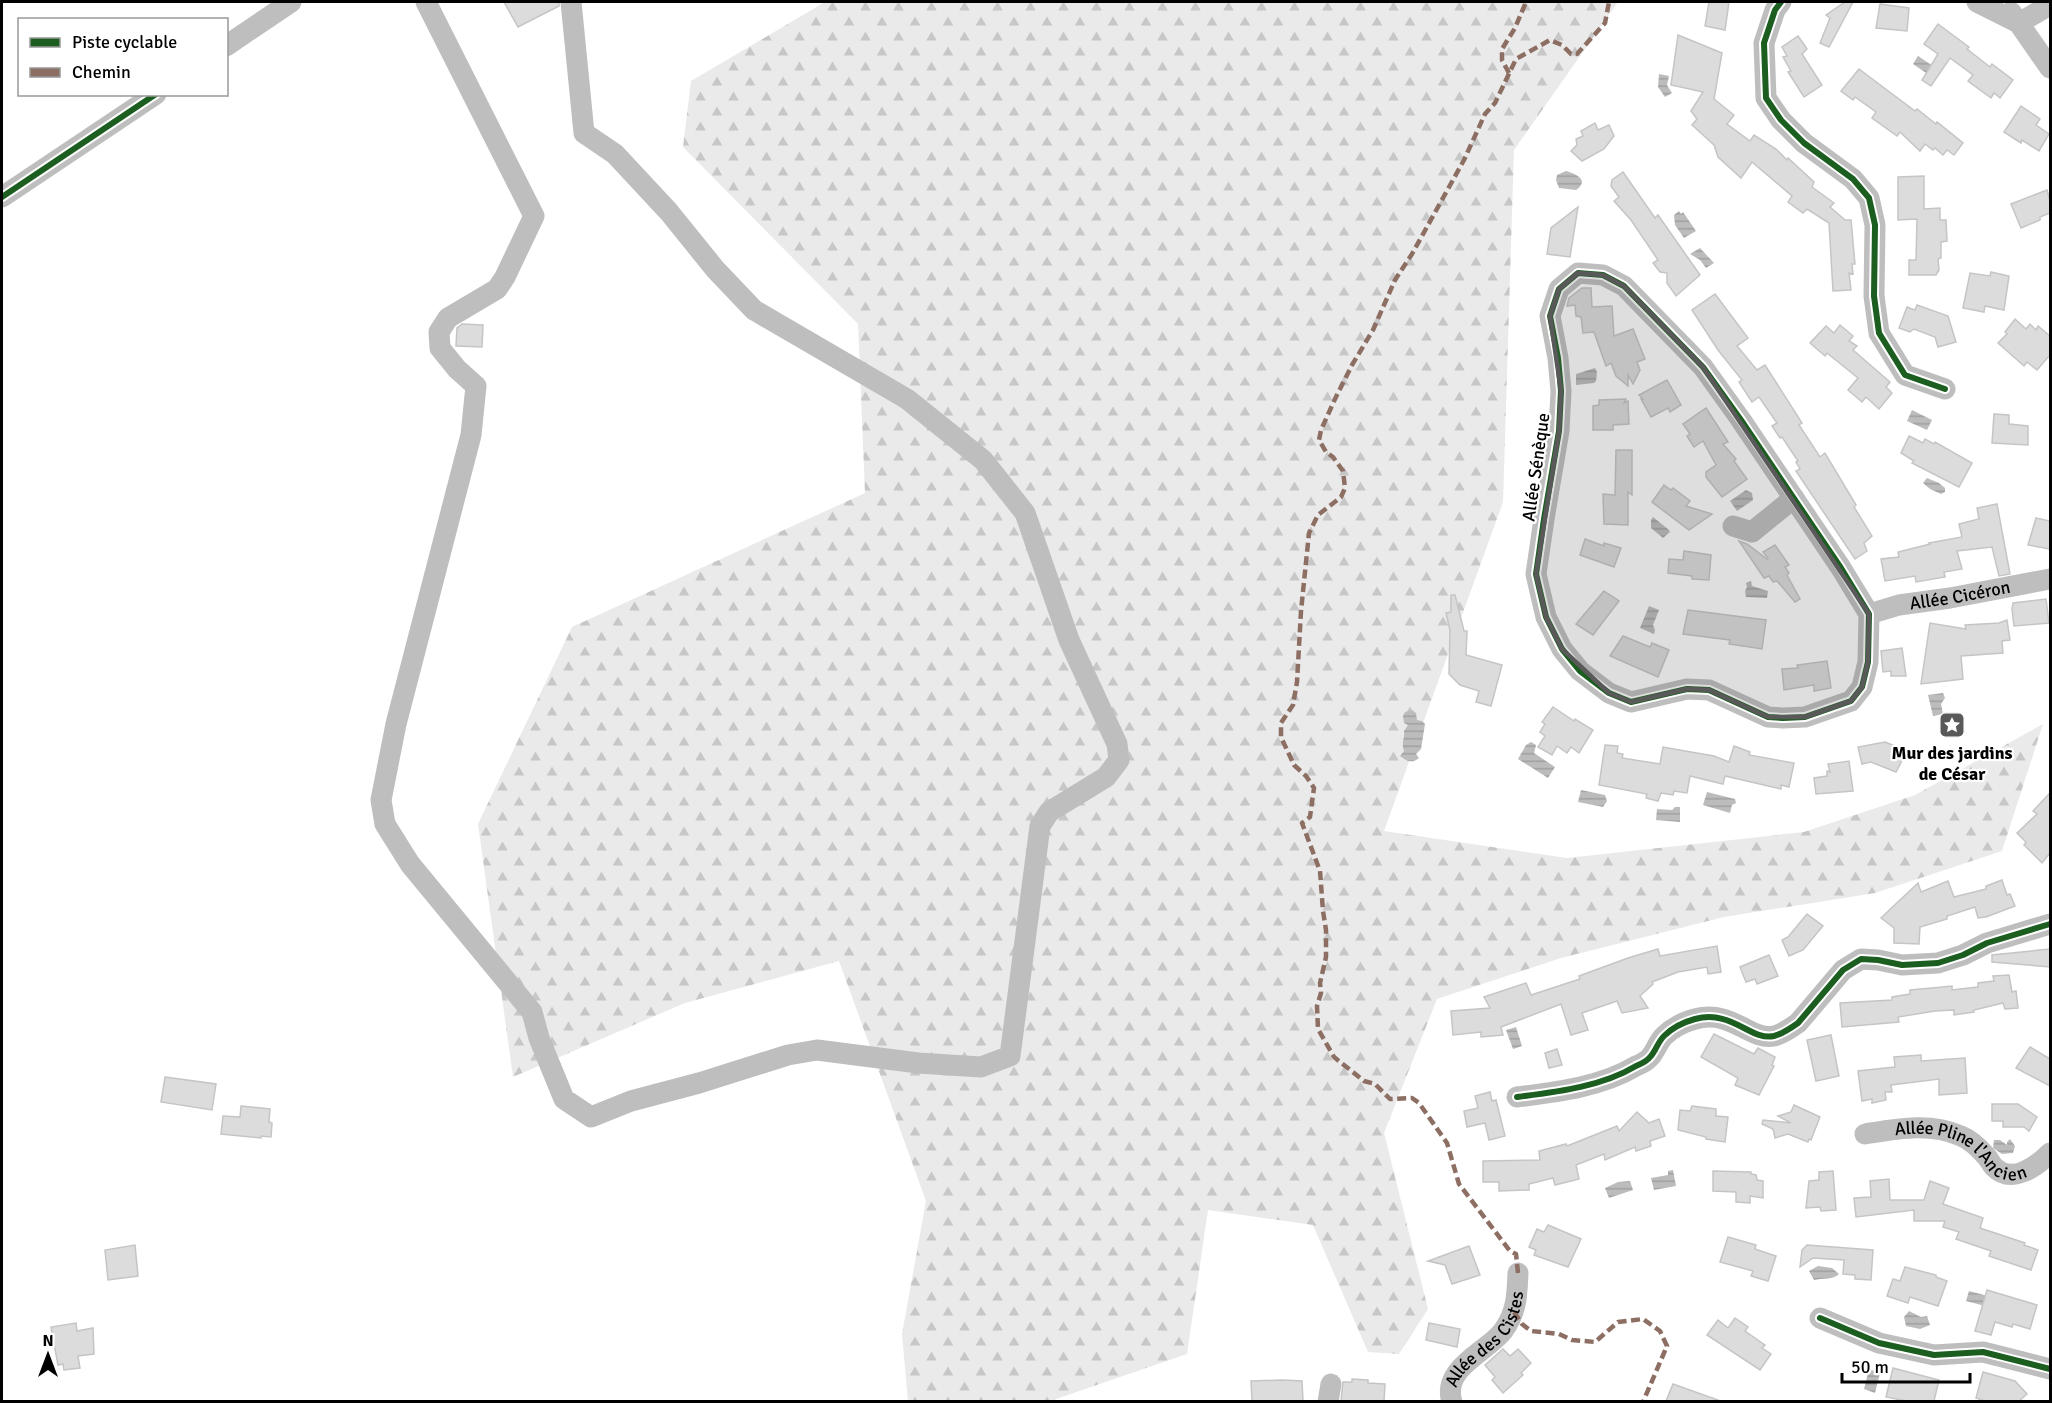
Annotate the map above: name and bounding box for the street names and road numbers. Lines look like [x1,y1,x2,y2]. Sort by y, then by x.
street label: Allée Sénèque [1518,411,1554,523]
street label: Allée Cicéron [1908,576,2012,614]
street label: Allée Pline l'Ancien [1894,1117,2030,1186]
street label: Allée des Cistes [1440,1290,1528,1390]

